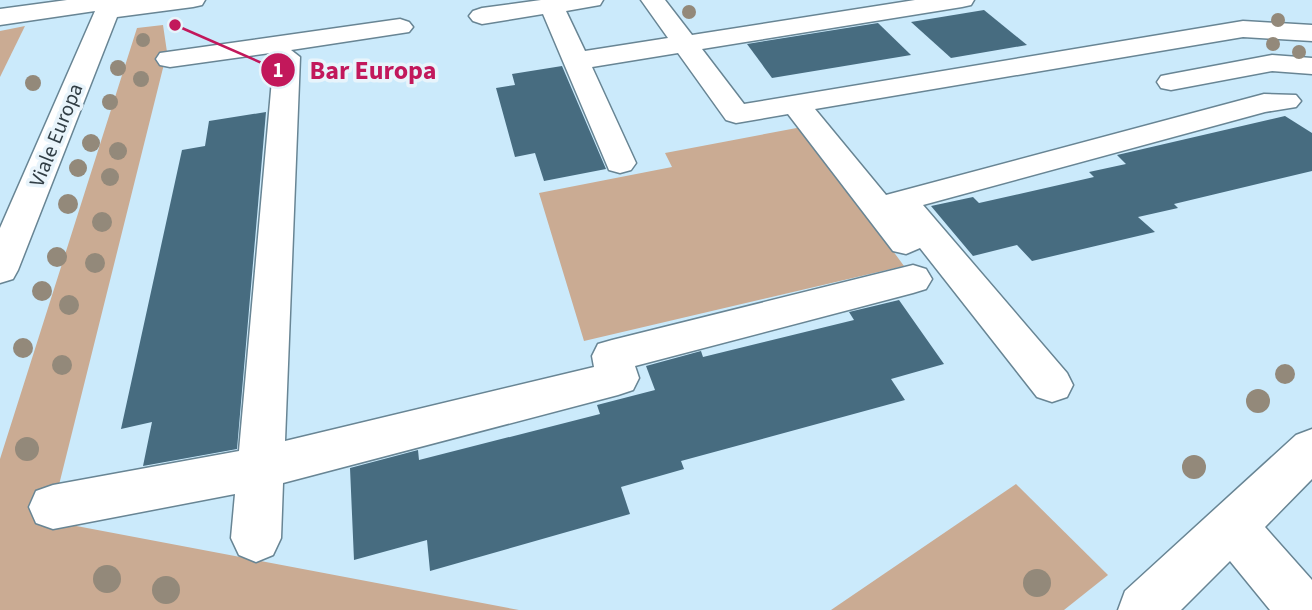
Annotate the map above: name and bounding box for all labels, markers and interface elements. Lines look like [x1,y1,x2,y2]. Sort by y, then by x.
callout: Bar Europa [260,46,450,93]
text: Bar Europa [310,52,436,89]
text: 1 [272,55,284,85]
street label: Viale Europa [22,79,90,191]

